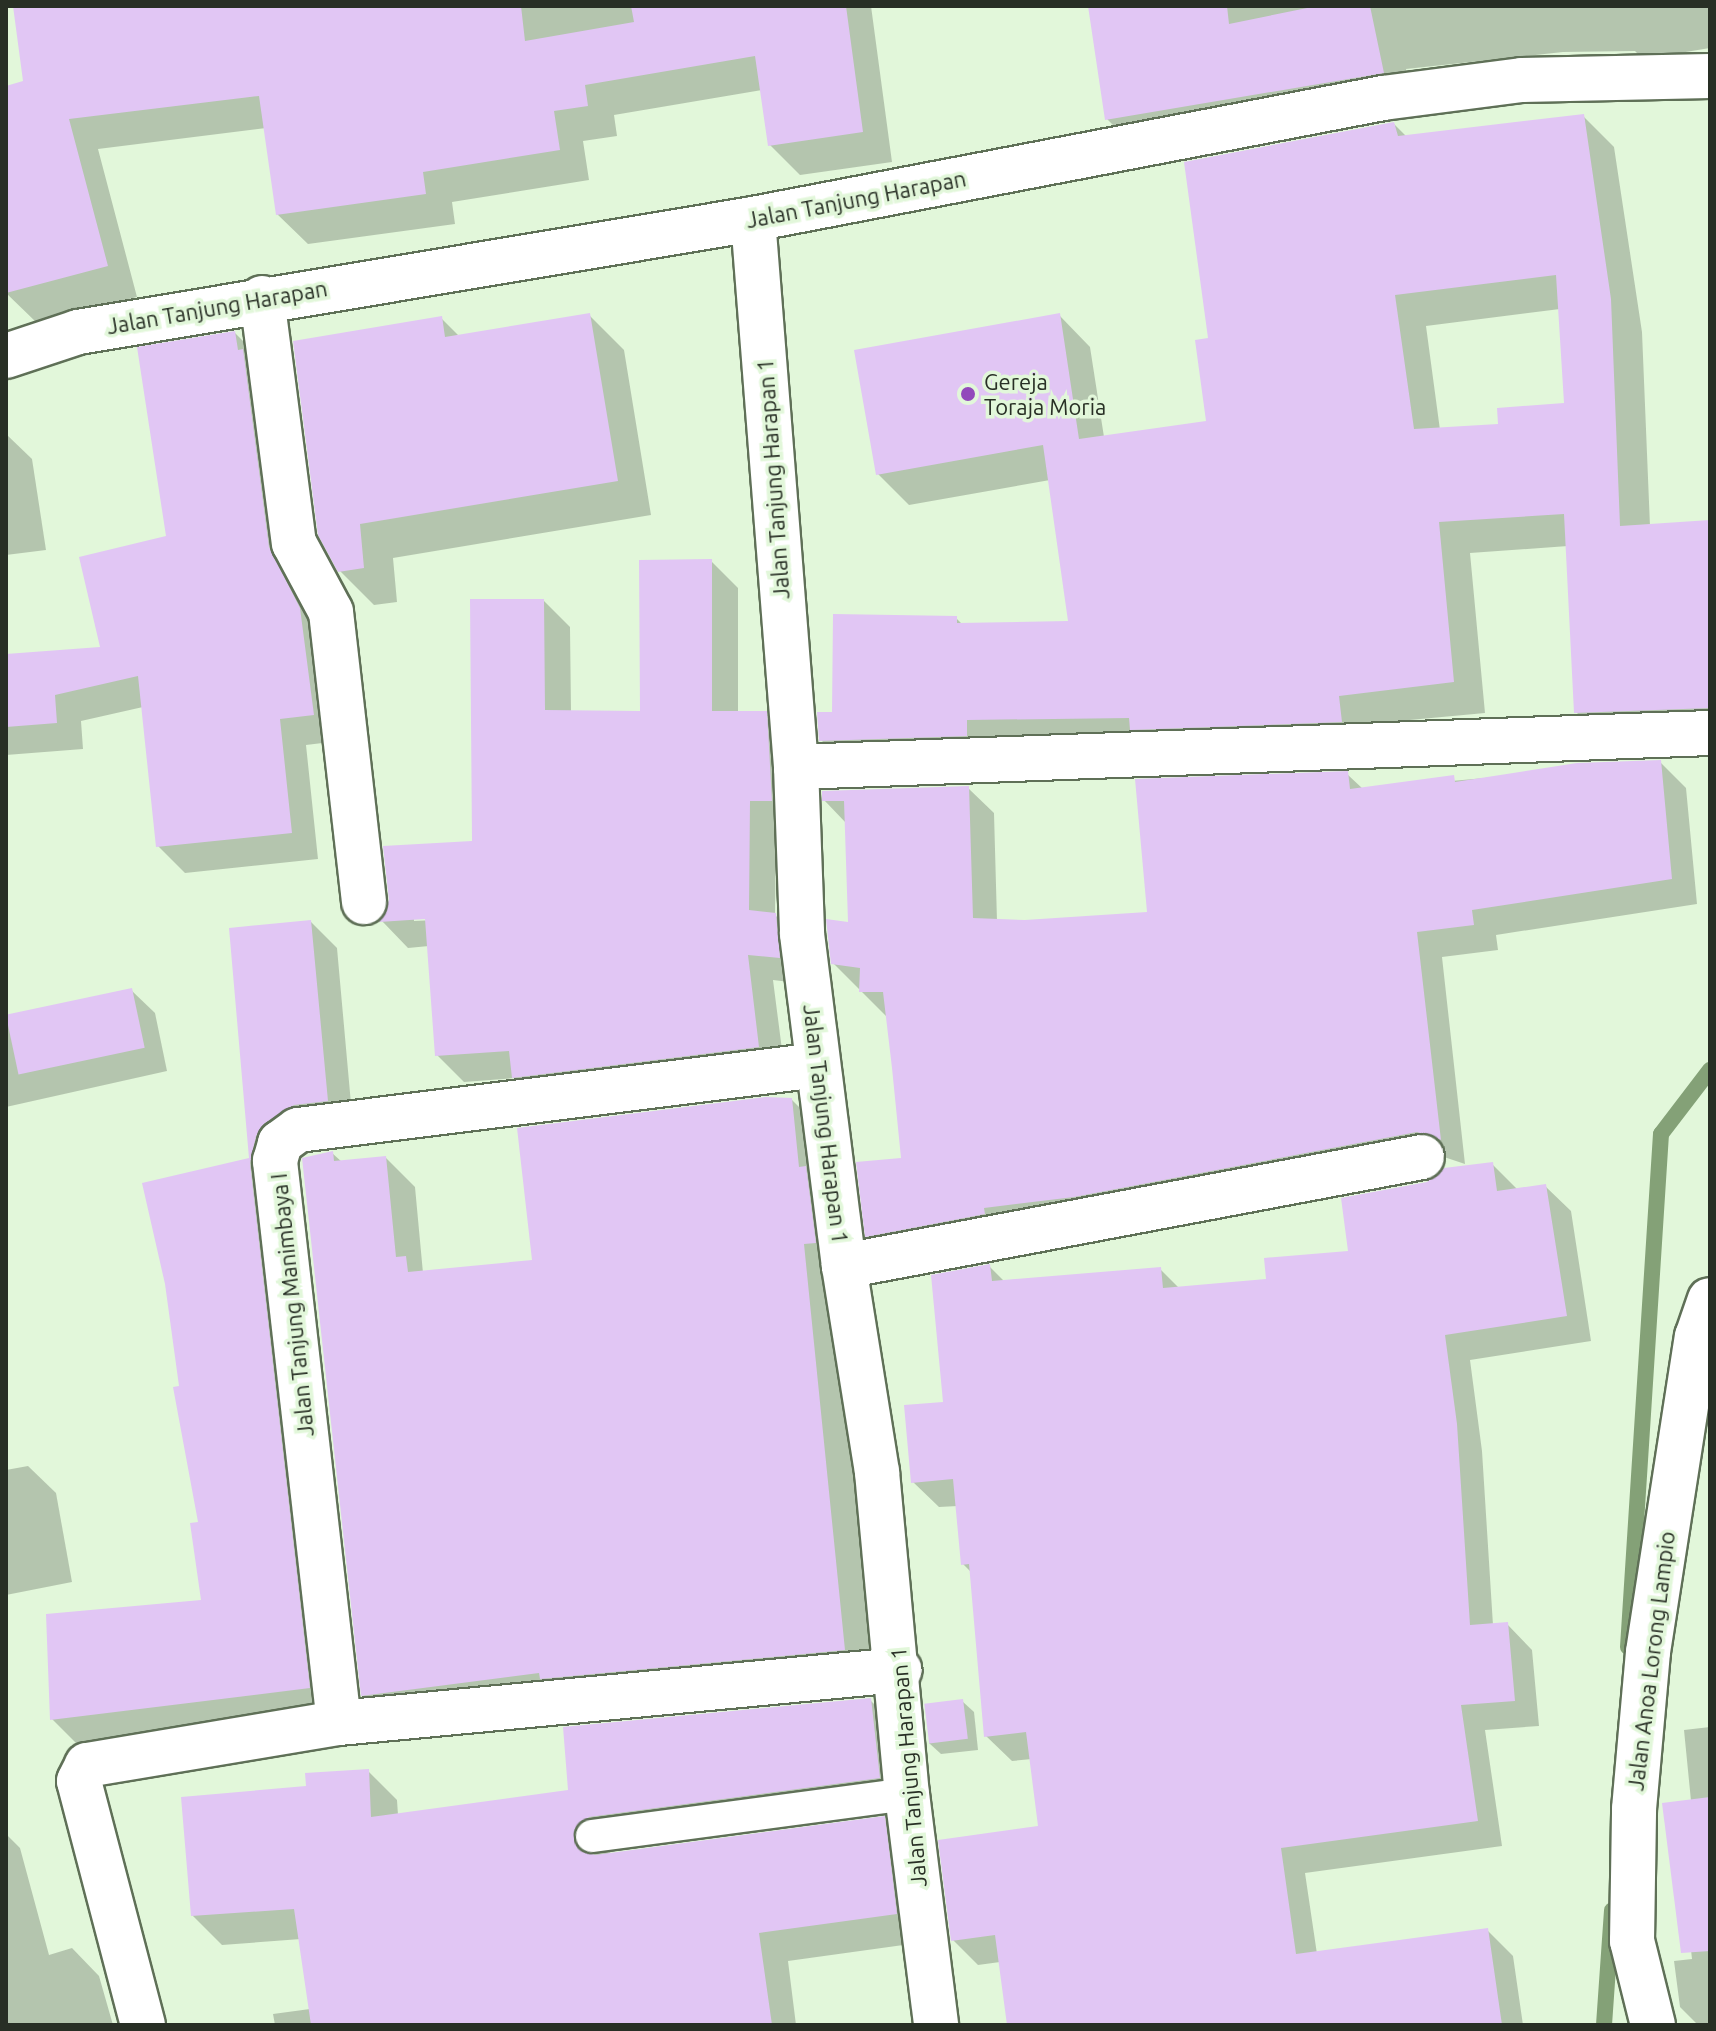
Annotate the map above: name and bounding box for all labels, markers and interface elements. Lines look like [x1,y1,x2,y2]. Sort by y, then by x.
street label: Jalan Tanjung Harapan [744,165,968,233]
street label: Jalan Tanjung Harapan [105,275,329,339]
street label: Jalan Tanjung Harapan 1 [751,358,795,600]
place label: Gereja Toraja Moria [984,368,1106,420]
marker: Gereja Toraja Moria [959,385,977,403]
street label: Jalan Tanjung Harapan 1 [798,1003,854,1245]
street label: Jalan Tanjung Manimbaya I [265,1172,319,1438]
street label: Jalan Anoa Lorong Lampio [1622,1530,1680,1792]
street label: Jalan Tanjung Harapan 1 [884,1646,932,1888]

